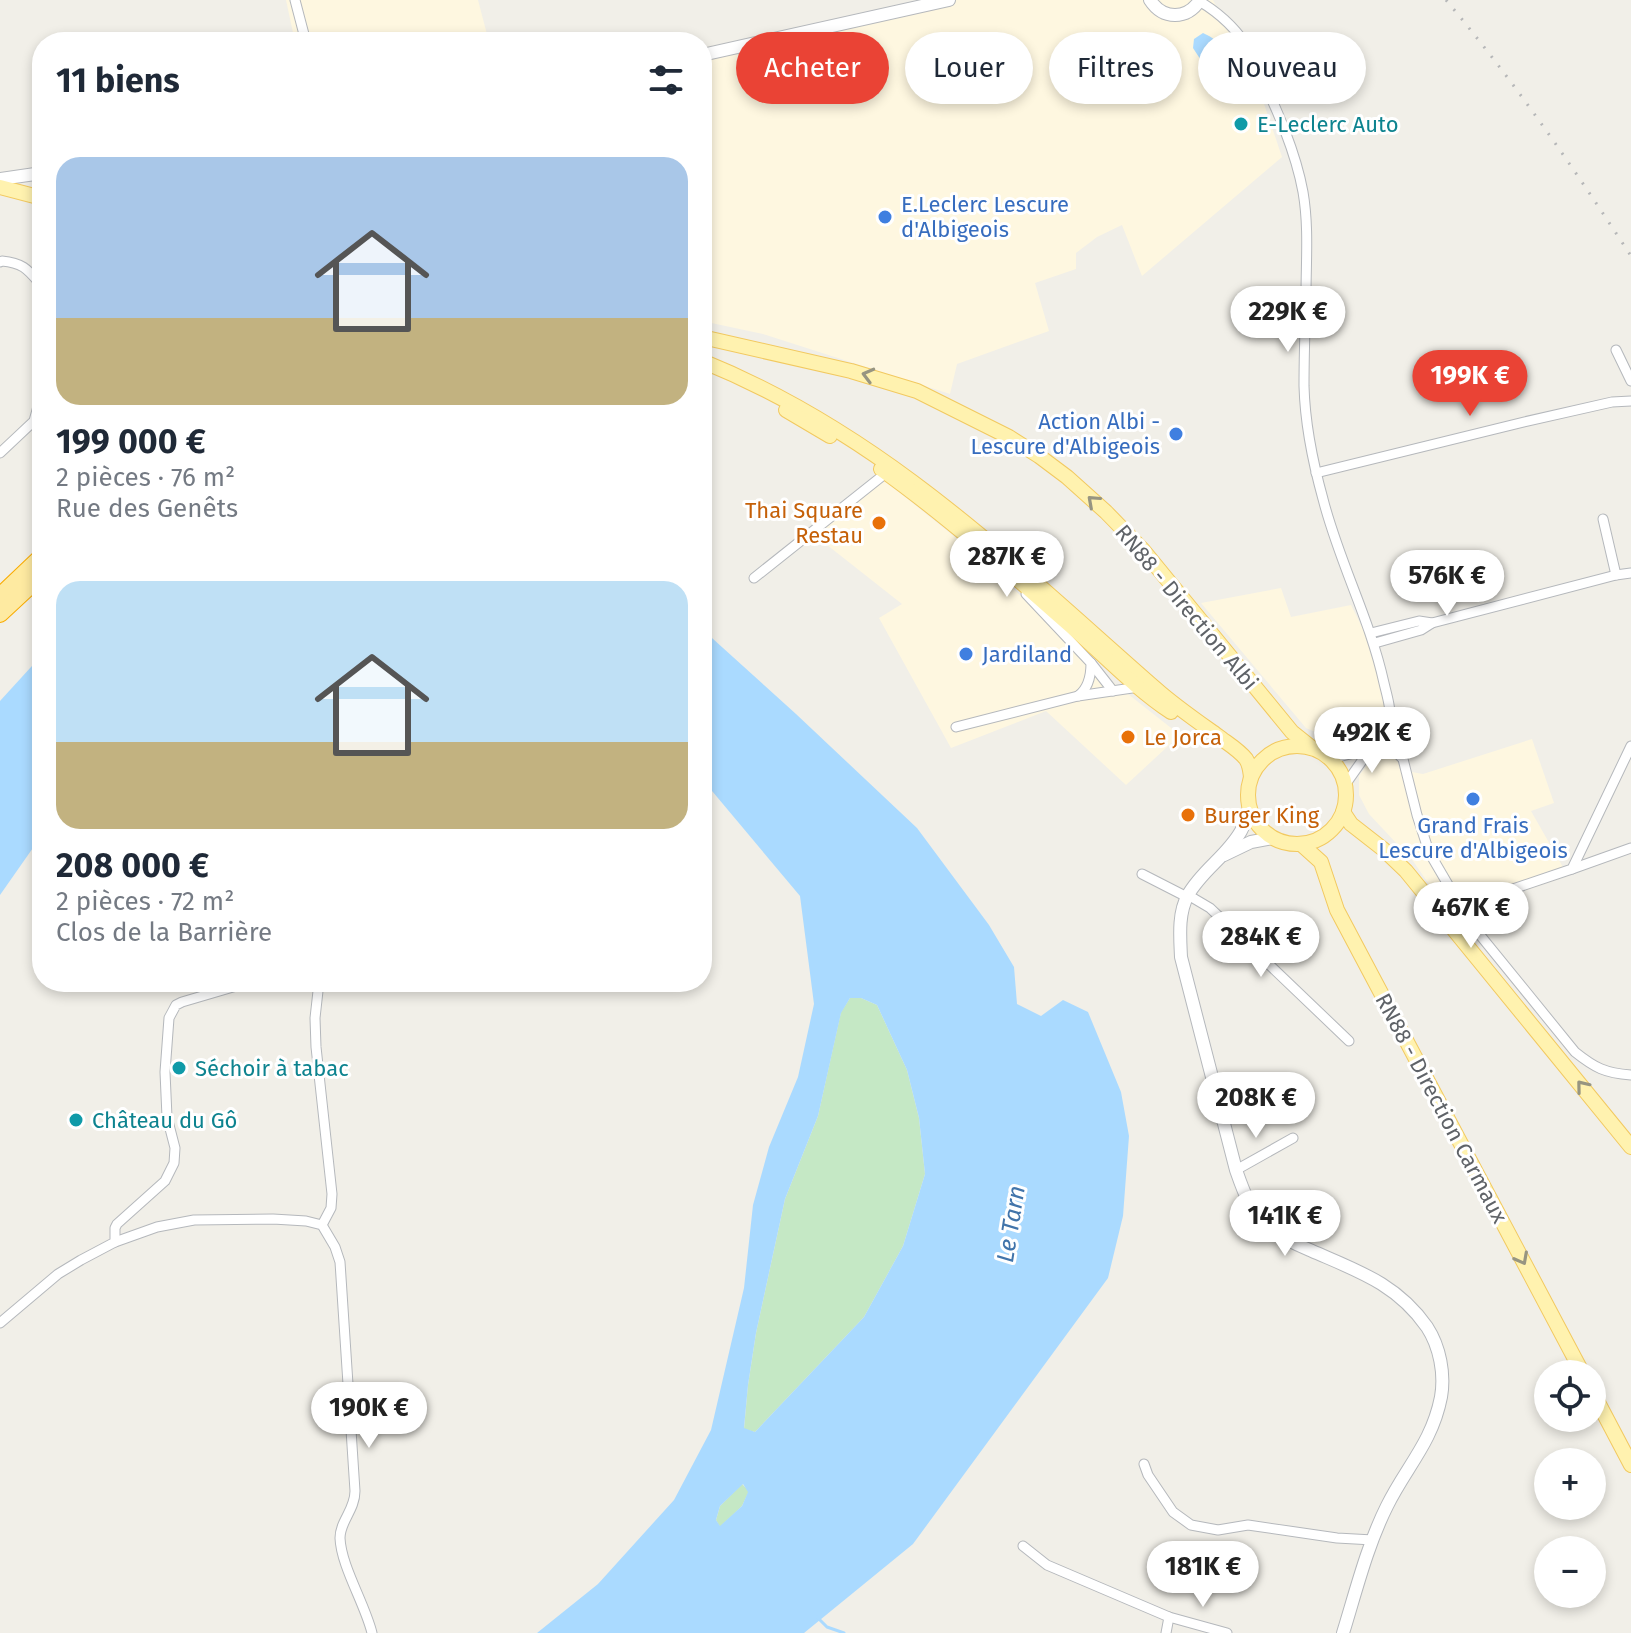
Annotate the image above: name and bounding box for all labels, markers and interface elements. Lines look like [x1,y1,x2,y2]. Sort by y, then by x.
chip: Acheter [736,32,889,104]
chip: Louer [905,32,1033,104]
chip: Filtres [1049,32,1182,104]
chip: Nouveau [1198,32,1366,104]
icon: filters [644,58,688,102]
text: 11 biens [56,60,180,101]
place label: E-Leclerc Auto [1257,111,1398,138]
marker: E-Leclerc Auto [1232,115,1250,133]
place label: E.Leclerc Lescure d'Albigeois [901,191,1069,243]
marker: E.Leclerc Lescure d'Albigeois [876,208,894,226]
icon: home [300,209,444,353]
pin: 229K € [1223,286,1353,354]
text: 229K € [1248,296,1328,327]
pin: 199K € [1405,350,1535,418]
text: 199K € [1430,360,1510,391]
one-way arrow [862,368,875,385]
place label: Action Albi - Lescure d'Albigeois [971,408,1160,460]
text: 199 000 € [56,421,206,462]
marker: Action Albi - Lescure d'Albigeois [1167,425,1185,443]
text: 2 pièces · 76 m² [56,462,235,493]
text: Rue des Genêts [56,493,238,524]
one-way arrow [1088,496,1103,510]
place label: Thai Square Restau [745,497,863,549]
marker: Thai Square Restau [870,514,888,532]
street label: RN88 - Direction Albi [1109,519,1264,696]
pin: 287K € [942,531,1072,599]
text: 287K € [968,541,1046,572]
pin: 576K € [1382,550,1512,618]
text: 576K € [1408,560,1486,591]
icon: home [300,633,444,777]
place label: Jardiland [982,641,1072,668]
marker: Jardiland [957,645,975,663]
pin: 492K € [1307,707,1437,775]
text: 492K € [1332,717,1412,748]
place label: Le Jorca [1144,724,1222,751]
marker: Le Jorca [1119,728,1137,746]
marker: Grand Frais Lescure d'Albigeois [1464,790,1482,808]
place label: Burger King [1204,802,1320,829]
marker: Burger King [1179,806,1197,824]
place label: Grand Frais Lescure d'Albigeois [1378,812,1568,864]
text: 208 000 € [56,845,209,886]
pin: 467K € [1406,882,1536,950]
text: 2 pièces · 72 m² [56,886,234,917]
text: 467K € [1432,892,1510,923]
pin: 284K € [1196,911,1326,979]
text: Clos de la Barrière [56,917,272,948]
text: 284K € [1220,921,1302,952]
street label: RN88 - Direction Carmaux [1369,989,1514,1228]
place label: Séchoir à tabac [195,1055,349,1082]
marker: Séchoir à tabac [170,1059,188,1077]
pin: 208K € [1191,1072,1321,1140]
one-way arrow [1577,1081,1592,1095]
text: 208K € [1215,1082,1297,1113]
place label: Château du Gô [92,1107,237,1134]
marker: Château du Gô [67,1111,85,1129]
water label: Le Tarn [991,1184,1031,1264]
pin: 141K € [1220,1190,1350,1258]
text: 141K € [1248,1200,1322,1231]
one-way arrow [1513,1250,1528,1265]
map controls [1534,1360,1606,1608]
button: locate [1534,1360,1606,1432]
pin: 190K € [304,1382,434,1450]
text: 190K € [329,1392,409,1423]
button: + [1534,1448,1606,1520]
button: − [1534,1536,1606,1608]
pin: 181K € [1138,1541,1268,1609]
text: 181K € [1165,1551,1241,1582]

